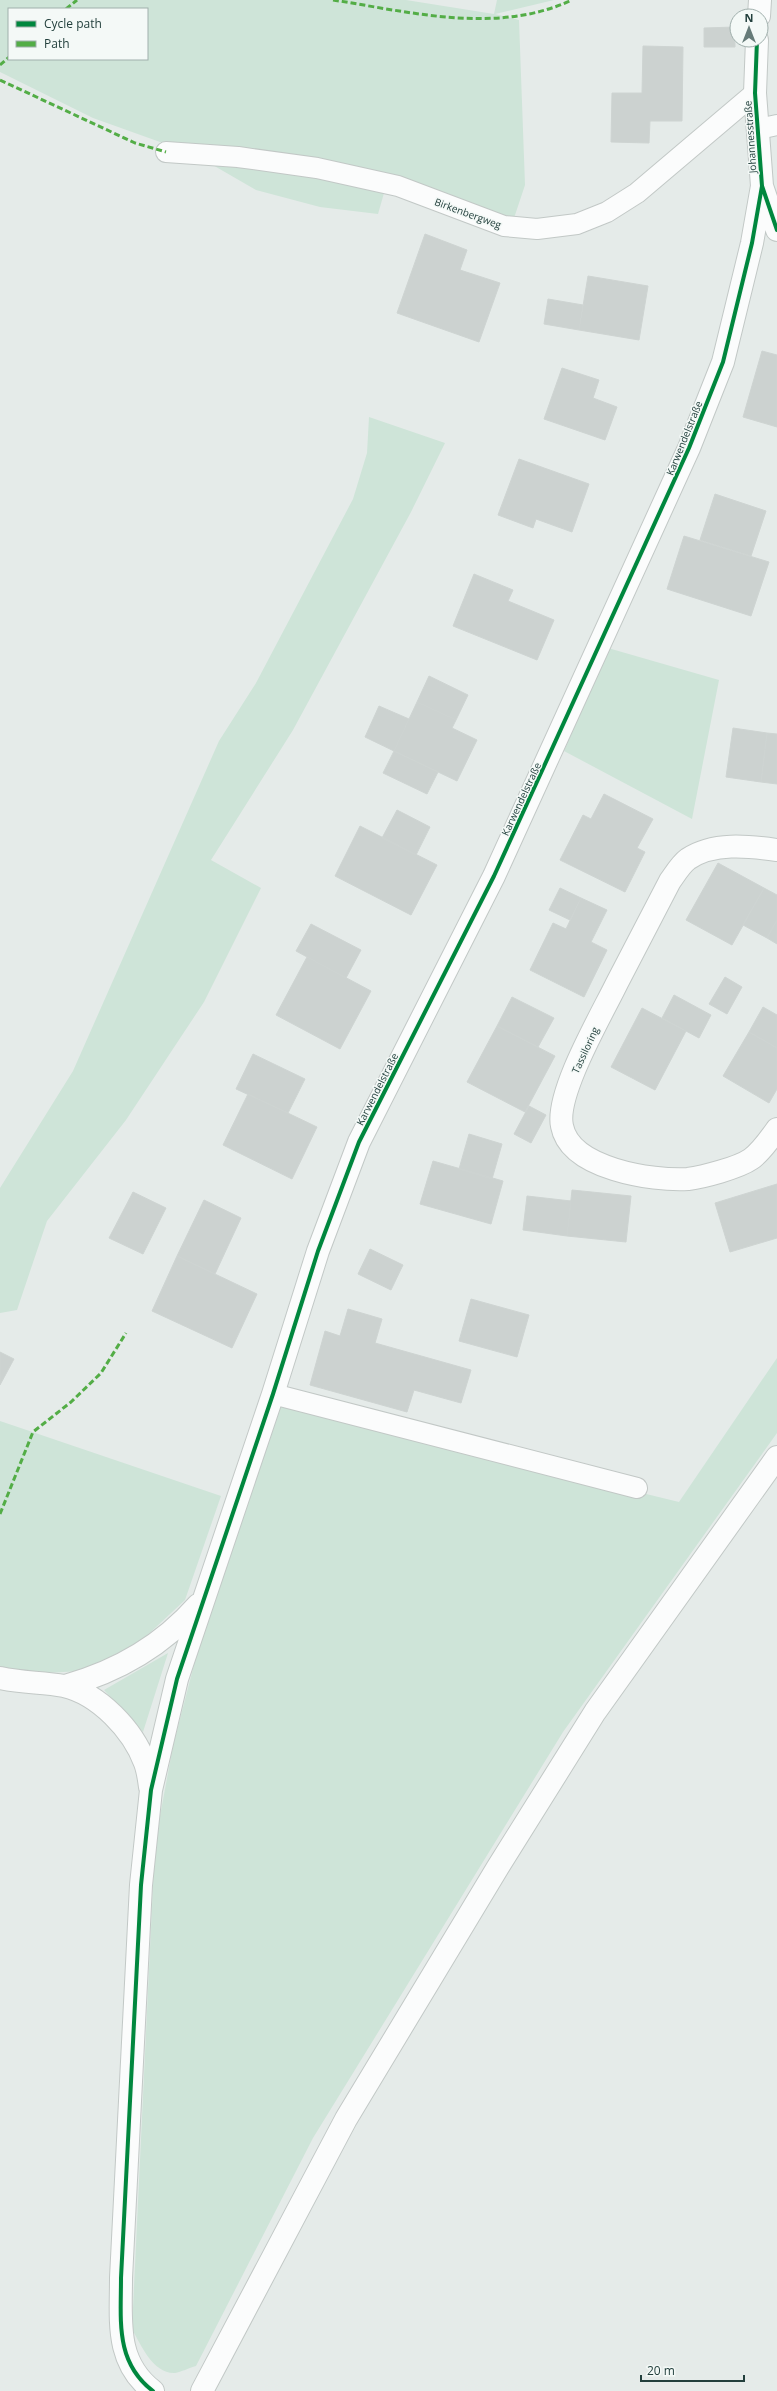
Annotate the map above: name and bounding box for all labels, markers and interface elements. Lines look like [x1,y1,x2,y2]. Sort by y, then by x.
legend [8,8,148,60]
north arrow [729,8,769,48]
text: N [745,10,753,25]
text: Cycle path [44,15,102,32]
text: Path [44,35,70,52]
street label: Johannesstraße [740,100,760,175]
street label: Birkenbergweg [433,194,504,232]
street label: Karwendelstraße [663,398,705,477]
street label: Karwendelstraße [498,760,544,838]
street label: Tassiloring [568,1024,602,1076]
street label: Karwendelstraße [353,1050,401,1128]
scale bar [641,2357,744,2383]
text: 20 m [647,2362,675,2379]

